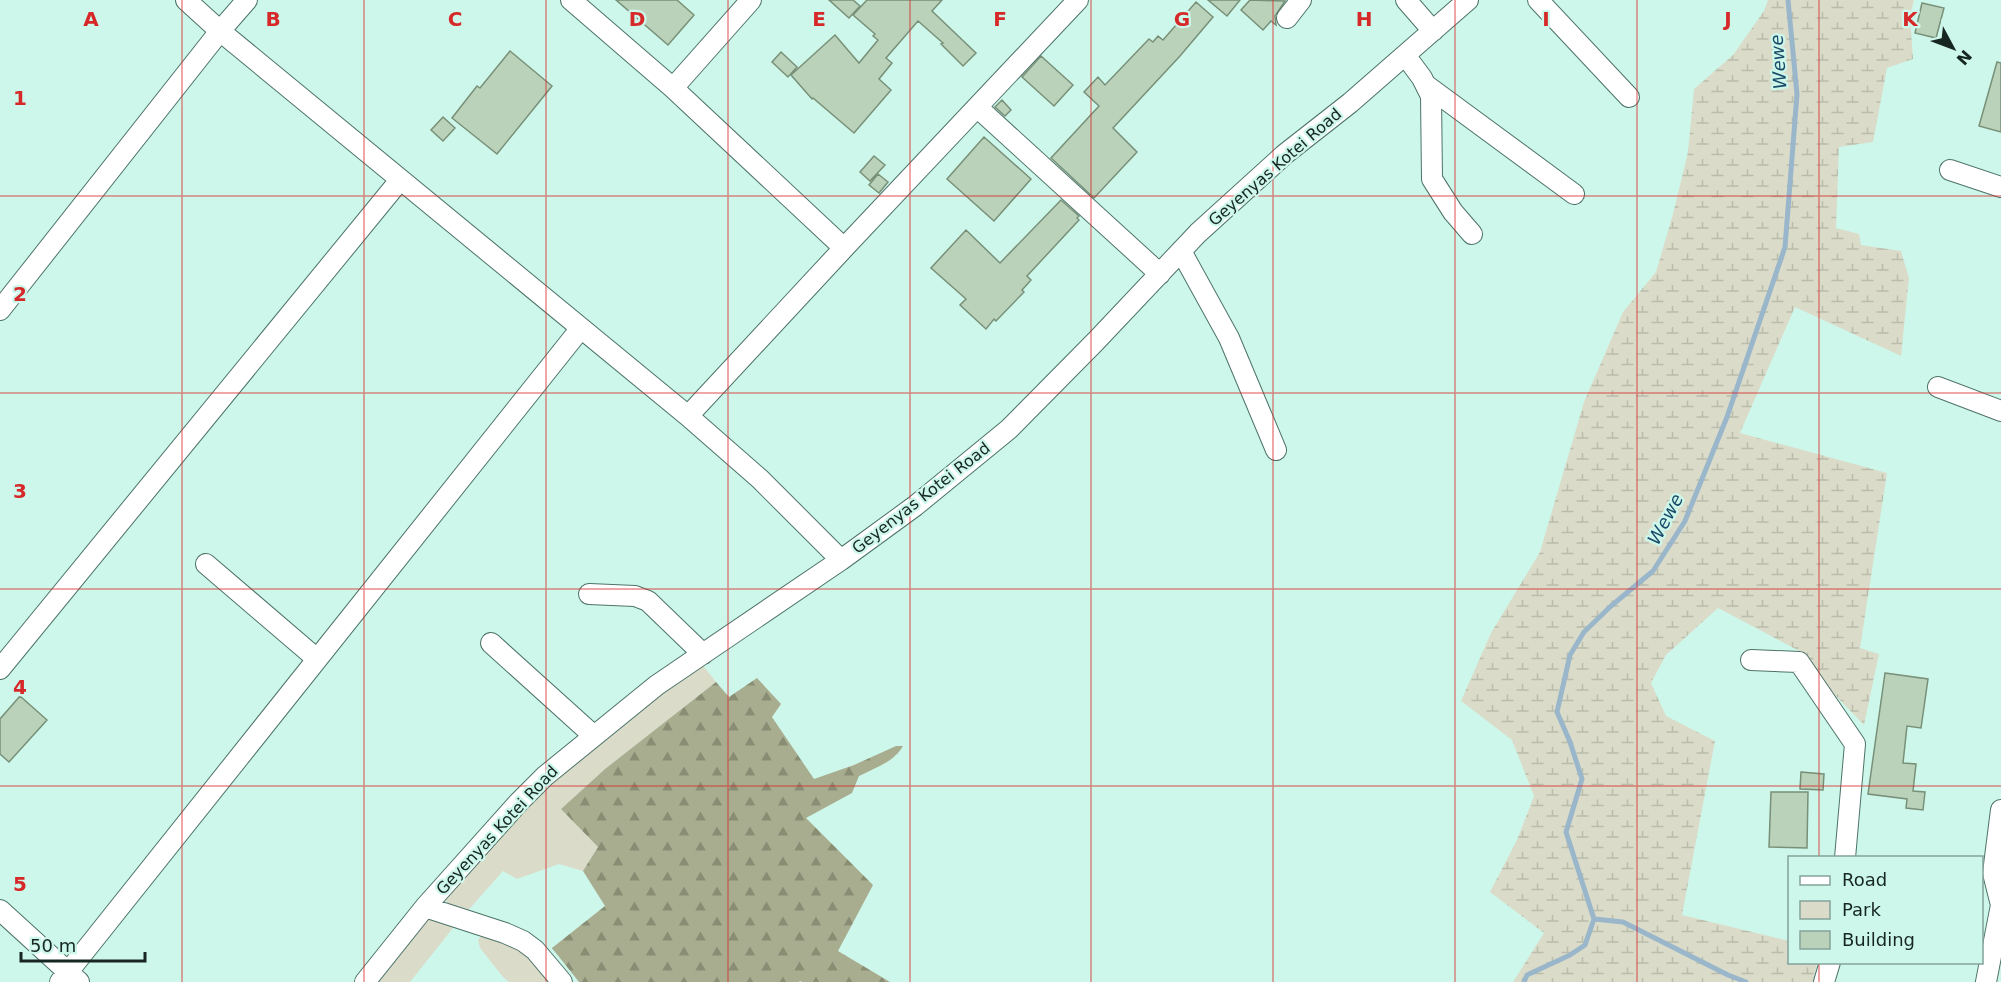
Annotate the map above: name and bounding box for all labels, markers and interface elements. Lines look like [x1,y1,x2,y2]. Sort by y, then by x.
text: A [83,7,99,31]
text: B [265,7,281,31]
text: C [448,7,462,31]
text: D [629,7,645,31]
text: E [812,7,826,31]
text: F [993,7,1007,31]
text: G [1174,7,1190,31]
text: H [1356,7,1372,31]
text: I [1542,7,1550,31]
text: J [1722,7,1732,31]
text: K [1902,7,1919,31]
north arrow [1923,18,1983,78]
water label: Wewe [1766,34,1790,90]
text: N [1952,46,1976,69]
text: 1 [13,86,27,110]
street label: Geyenyas Kotei Road [1205,104,1345,230]
text: 2 [13,282,27,306]
street label: Geyenyas Kotei Road [848,438,994,558]
text: 3 [13,479,27,503]
water label: Wewe [1643,490,1687,548]
text: 4 [13,675,27,699]
street label: Geyenyas Kotei Road [432,761,562,899]
legend [1788,856,1983,964]
text: Road [1842,869,1887,890]
text: 5 [13,872,27,896]
text: Park [1842,899,1881,920]
scale bar [21,925,146,963]
text: Building [1842,929,1915,950]
text: 50 m [30,935,76,956]

